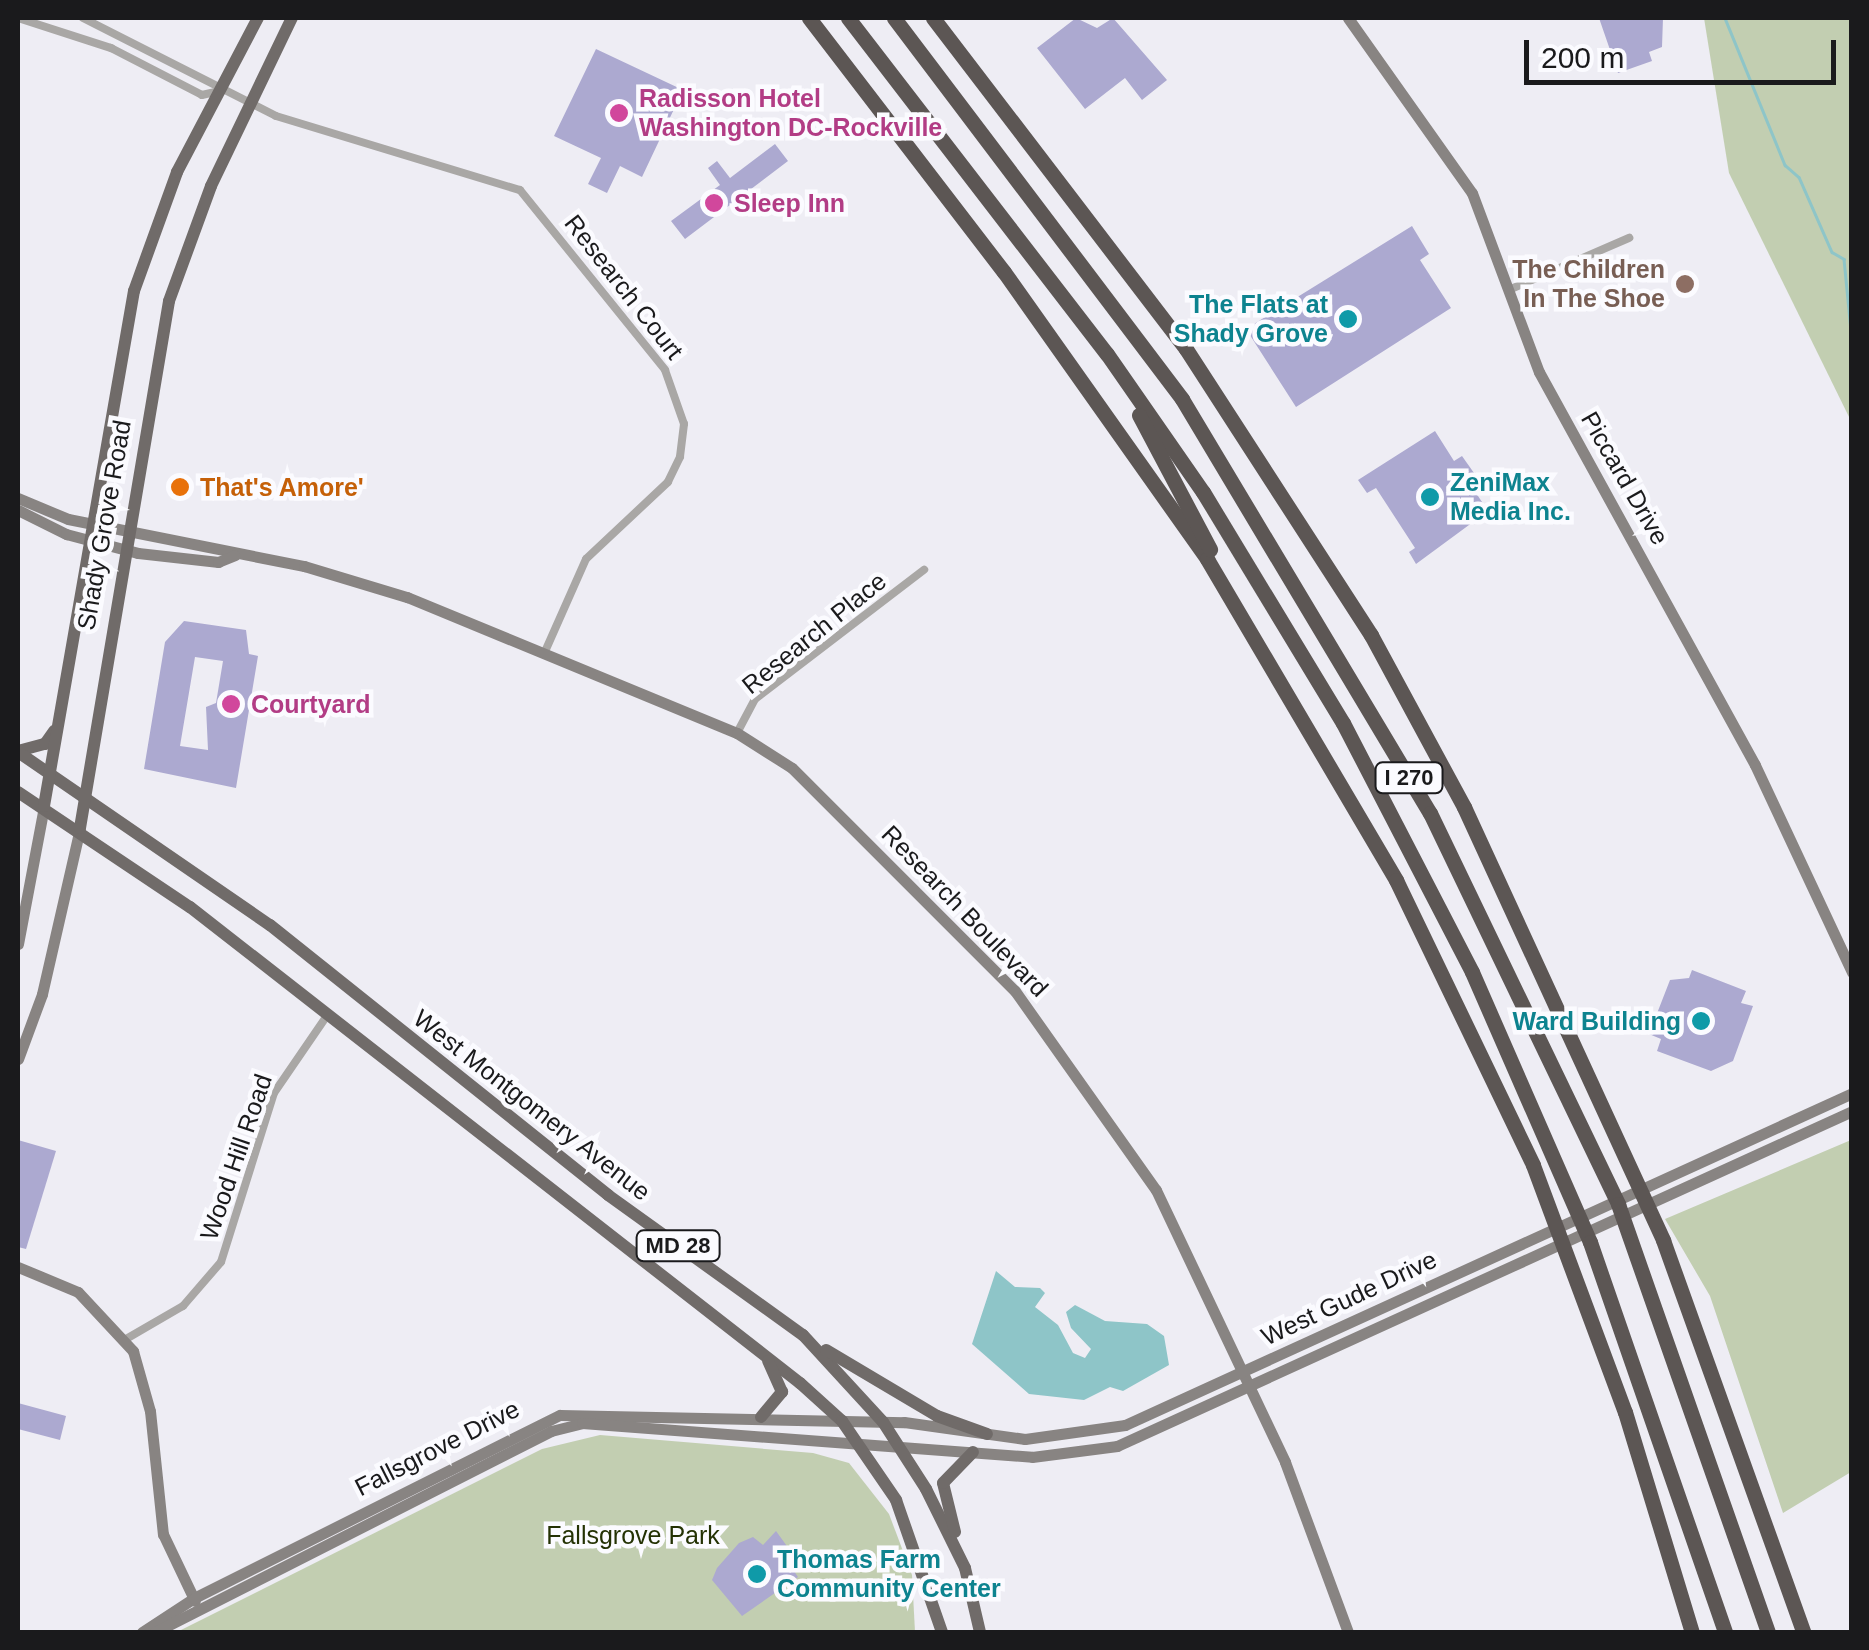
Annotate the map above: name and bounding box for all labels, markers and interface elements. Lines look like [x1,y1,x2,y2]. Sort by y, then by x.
scale bar [1529,20,1842,82]
text: 200 m [1541,41,1624,74]
place label: Radisson Hotel Washington DC-Rockville [639,84,942,143]
marker: Radisson Hotel Washington DC-Rockville [608,102,630,124]
place label: Sleep Inn [734,188,845,218]
marker: Sleep Inn [703,192,725,214]
street label: Research Court [558,209,690,365]
place label: The Children In The Shoe [1512,255,1665,314]
marker: The Children In The Shoe [1674,273,1696,295]
place label: The Flats at Shady Grove [1174,290,1328,349]
marker: The Flats at Shady Grove [1337,308,1359,330]
street label: Piccard Drive [1575,406,1675,550]
street label: Shady Grove Road [71,418,137,632]
place label: ZeniMax Media Inc. [1450,468,1571,527]
place label: That's Amore' [200,472,365,502]
marker: That's Amore' [169,476,191,498]
marker: ZeniMax Media Inc. [1419,486,1441,508]
street label: Research Place [736,566,892,700]
place label: Courtyard [251,689,370,719]
marker: Courtyard [220,693,242,715]
road number: I 270 [1374,761,1444,795]
street label: Research Boulevard [876,819,1054,1003]
street label: West Montgomery Avenue [407,1003,657,1207]
place label: Ward Building [1513,1006,1681,1036]
marker: Ward Building [1690,1010,1712,1032]
street label: Wood Hill Road [194,1070,278,1244]
road number: MD 28 [636,1229,720,1263]
street label: West Gude Drive [1257,1244,1441,1352]
street label: Fallsgrove Drive [350,1394,524,1502]
park label: Fallsgrove Park [546,1520,720,1550]
place label: Thomas Farm Community Center [777,1545,1001,1604]
marker: Thomas Farm Community Center [746,1563,768,1585]

